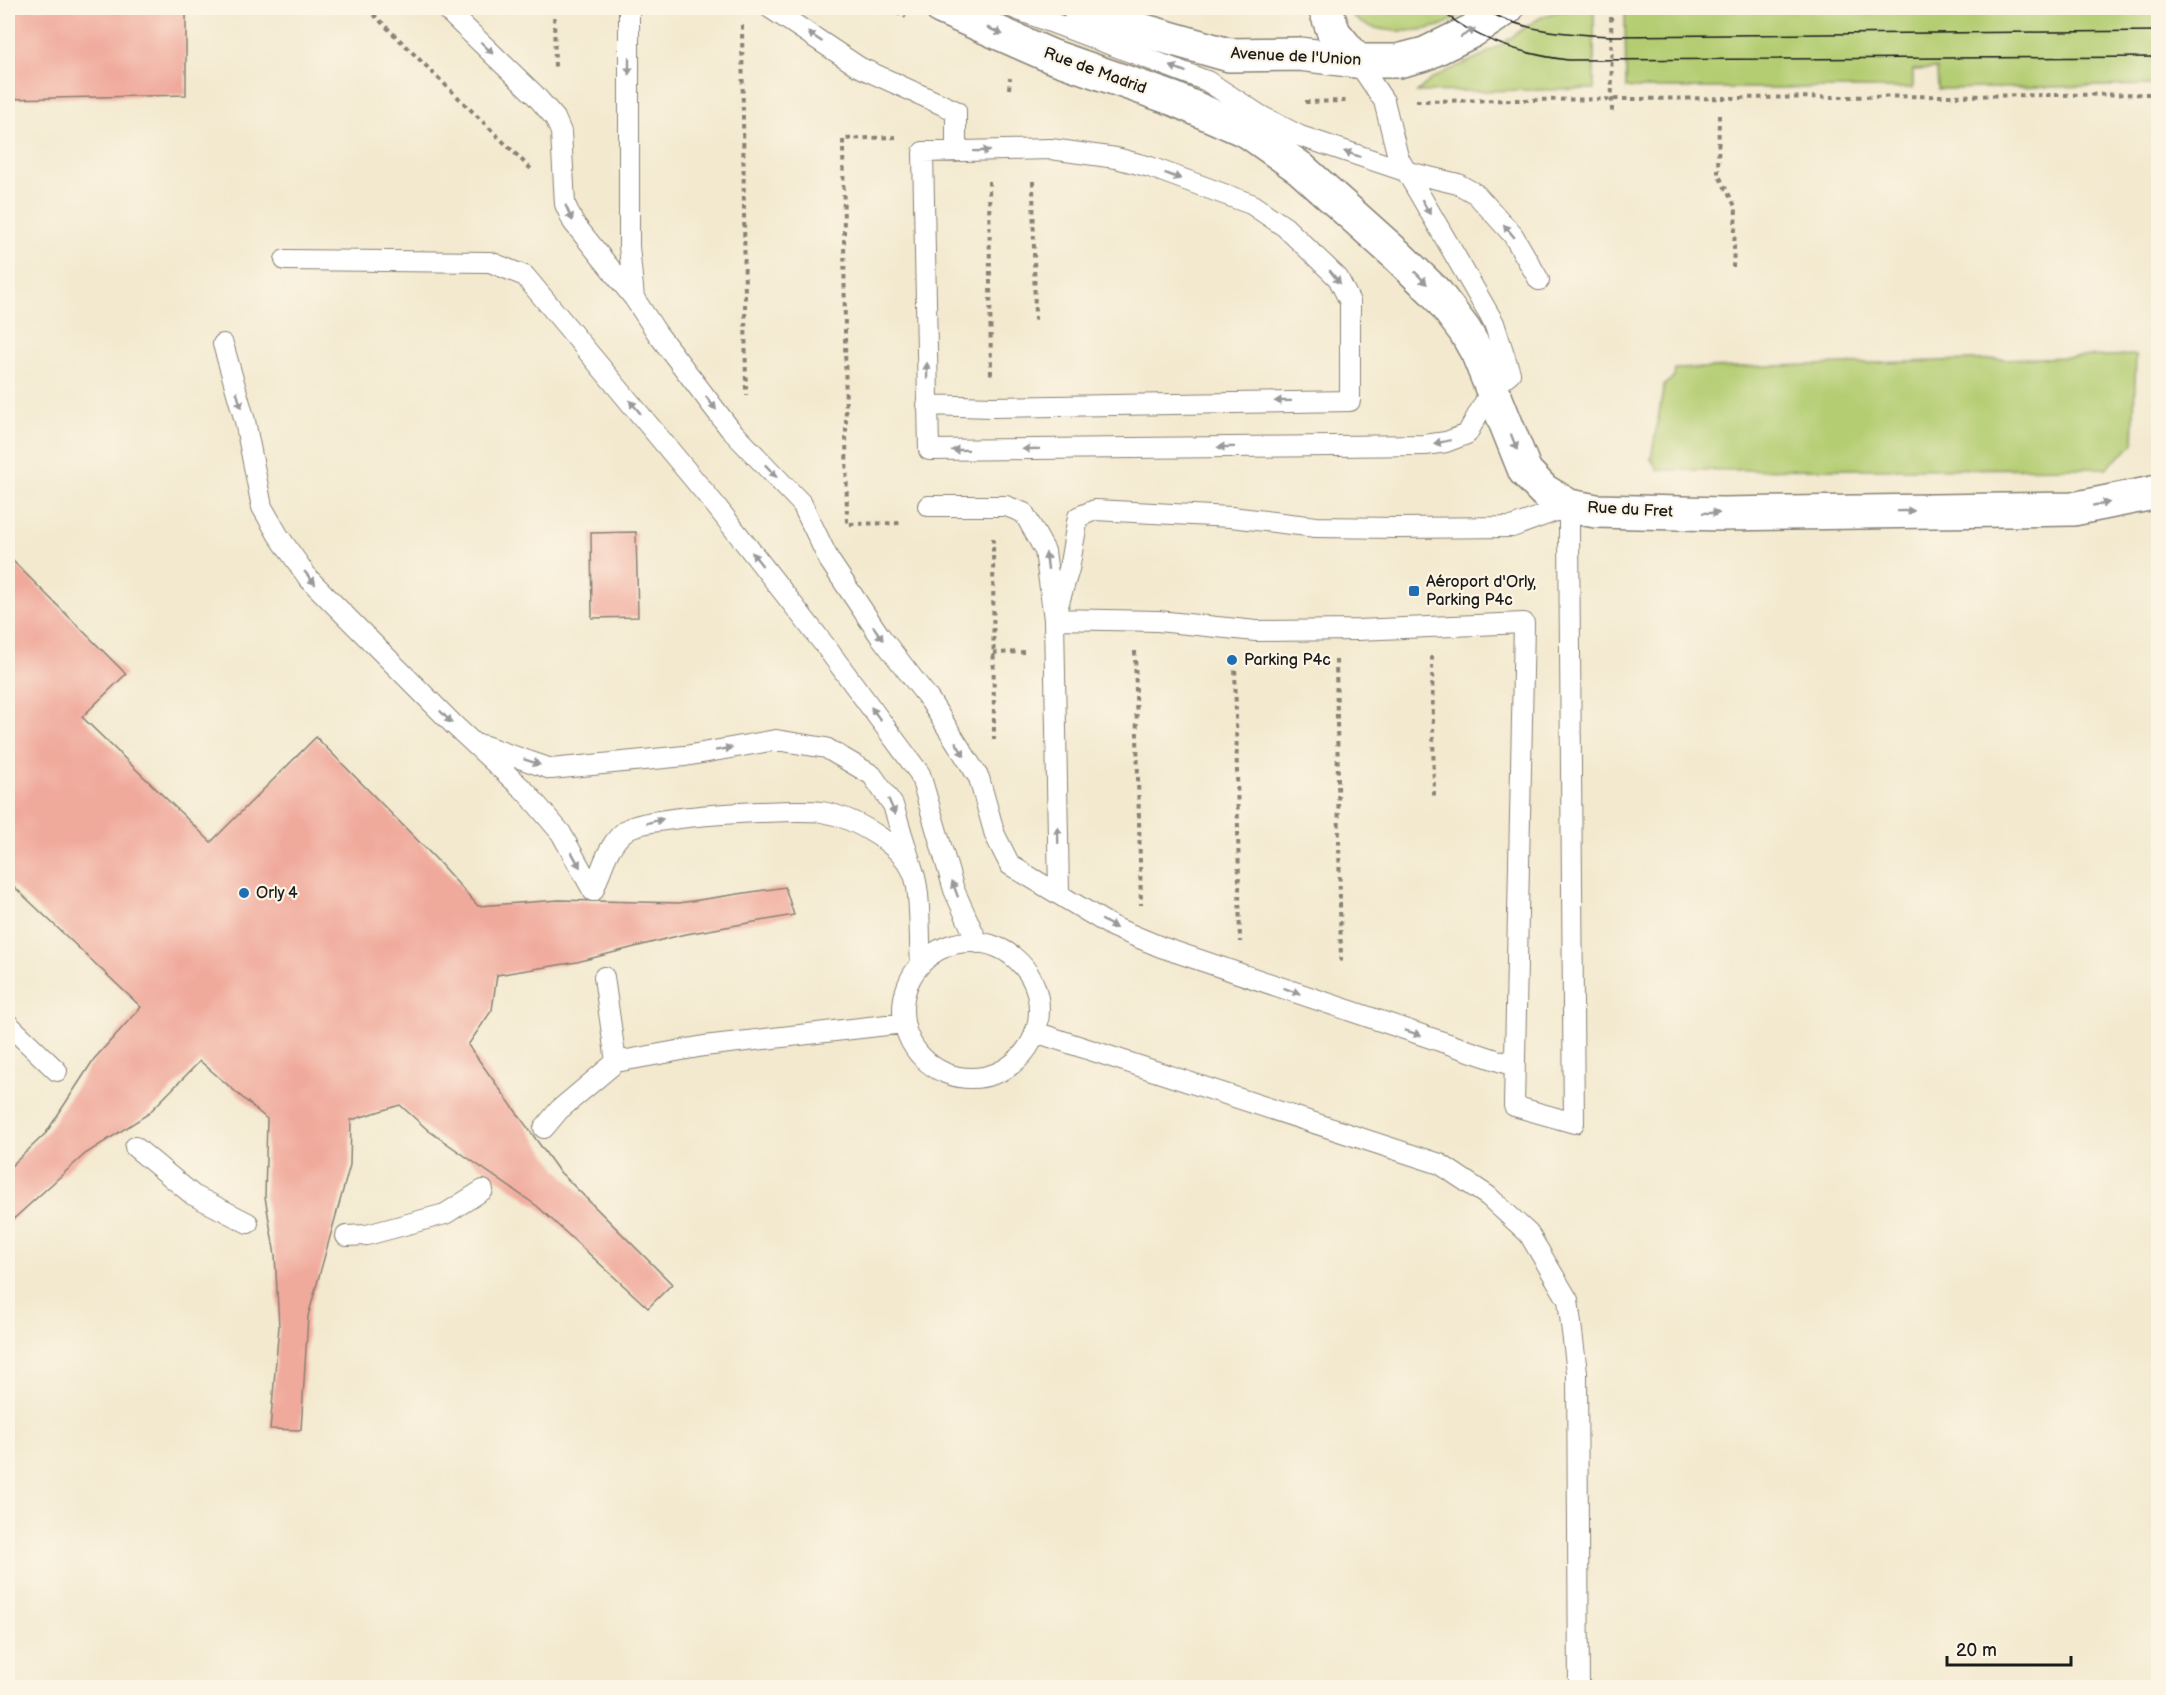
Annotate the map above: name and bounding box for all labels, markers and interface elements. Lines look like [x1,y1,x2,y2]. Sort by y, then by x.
one-way arrow [986,27,1004,36]
one-way arrow [1459,28,1476,38]
one-way arrow [807,31,823,43]
one-way arrow [480,41,494,55]
street label: Rue de Madrid [1041,44,1149,98]
street label: Avenue de l'Union [1230,44,1362,70]
one-way arrow [624,56,634,75]
one-way arrow [1169,64,1187,73]
one-way arrow [972,147,991,156]
one-way arrow [1343,148,1361,158]
one-way arrow [1165,171,1183,181]
one-way arrow [1421,199,1432,215]
one-way arrow [564,205,574,223]
one-way arrow [1503,224,1516,239]
one-way arrow [1329,269,1342,285]
one-way arrow [1414,271,1428,285]
one-way arrow [922,361,932,380]
one-way arrow [235,391,244,409]
one-way arrow [704,395,716,410]
one-way arrow [1273,396,1292,406]
one-way arrow [628,399,641,415]
one-way arrow [1510,433,1519,451]
one-way arrow [1432,438,1451,447]
one-way arrow [1217,442,1236,452]
one-way arrow [1022,444,1041,454]
one-way arrow [951,445,970,454]
one-way arrow [763,464,777,478]
street label: Rue du Fret [1587,498,1673,522]
one-way arrow [2091,499,2110,508]
one-way arrow [1896,507,1915,516]
one-way arrow [1702,509,1721,518]
one-way arrow [751,551,764,567]
one-way arrow [1042,552,1051,571]
one-way arrow [303,570,316,586]
place label: Aéroport d'Orly, Parking P4c [1426,573,1536,610]
marker: Aéroport d'Orly, Parking P4c [1407,584,1421,598]
one-way arrow [872,624,884,640]
place label: Parking P4c [1244,651,1331,670]
marker: Parking P4c [1225,653,1239,667]
one-way arrow [870,706,882,721]
one-way arrow [439,709,453,723]
one-way arrow [955,741,966,757]
one-way arrow [715,745,734,754]
one-way arrow [523,758,541,768]
one-way arrow [888,798,897,815]
one-way arrow [646,816,664,825]
one-way arrow [1053,825,1062,844]
one-way arrow [571,852,581,869]
one-way arrow [950,880,960,898]
place label: Orly 4 [256,884,298,903]
marker: Orly 4 [237,886,251,900]
one-way arrow [1101,919,1118,929]
one-way arrow [1283,986,1301,996]
one-way arrow [1404,1029,1422,1038]
scale bar [1947,1629,2072,1667]
text: 20 m [1956,1640,1997,1661]

